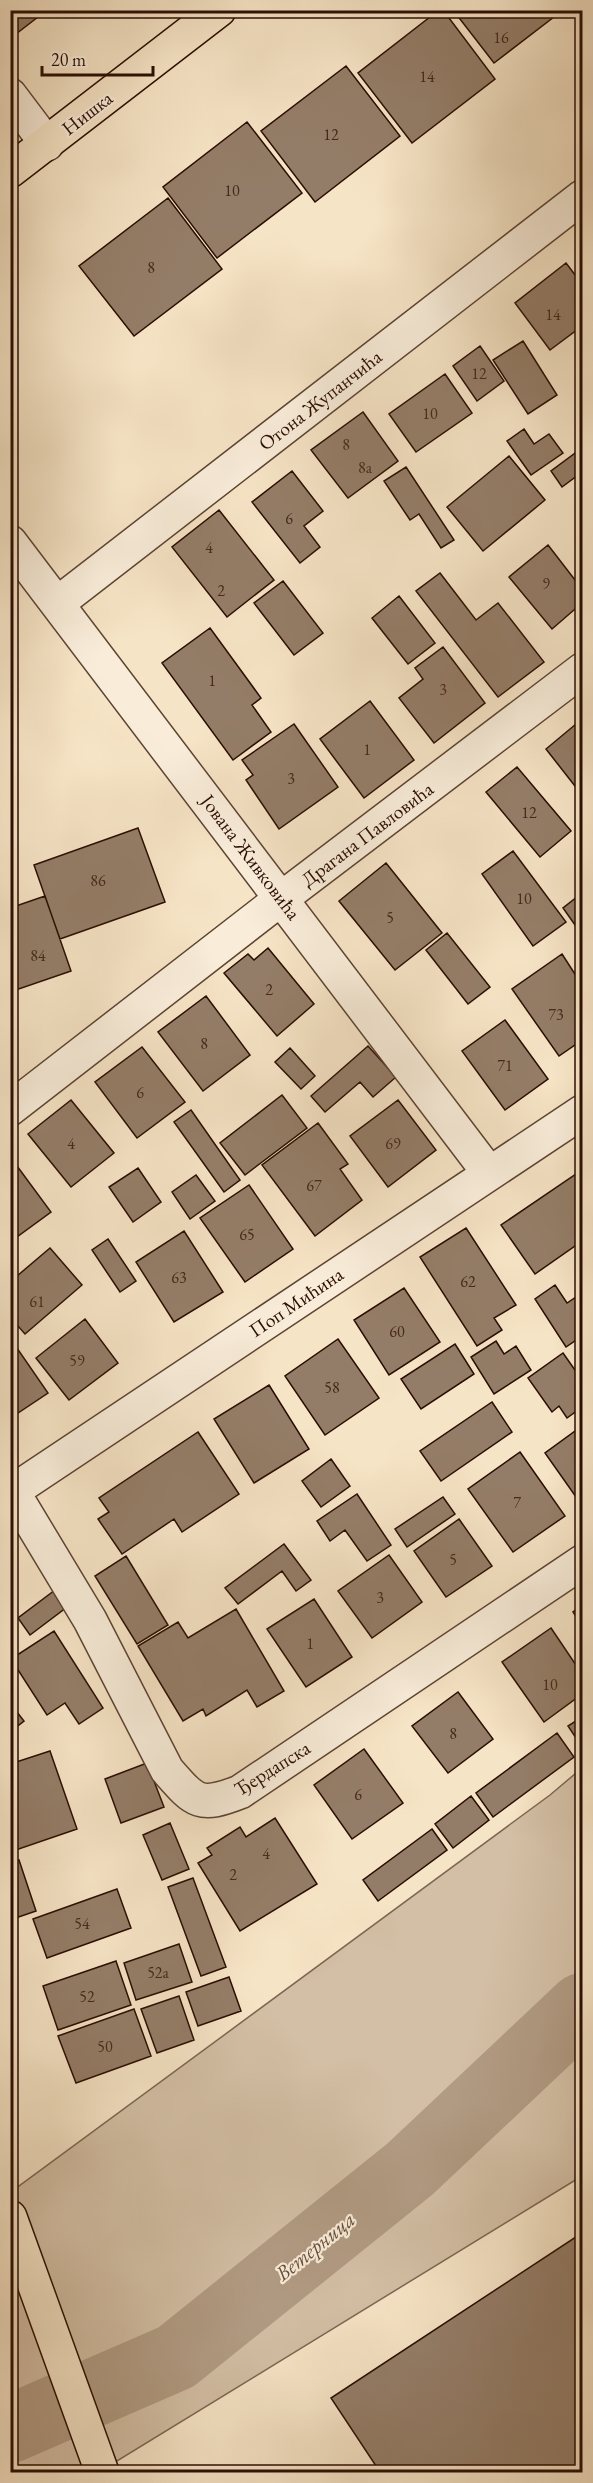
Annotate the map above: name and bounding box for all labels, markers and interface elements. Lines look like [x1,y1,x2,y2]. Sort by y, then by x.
house number: 16 [493,27,509,48]
scale bar [42,39,153,77]
text: 20 m [51,48,86,71]
house number: 14 [419,66,435,87]
street label: Нишка [56,85,118,141]
house number: 12 [323,124,339,145]
house number: 10 [224,180,240,201]
house number: 8 [147,257,155,278]
house number: 14 [545,304,561,325]
street label: Отона Жупанчића [253,344,387,456]
house number: 12 [471,363,487,384]
house number: 10 [422,403,438,424]
house number: 8 [342,434,350,455]
house number: 8a [358,457,373,478]
house number: 6 [285,508,293,529]
house number: 4 [205,537,213,558]
house number: 9 [542,573,550,594]
house number: 2 [217,580,225,601]
house number: 1 [208,670,216,691]
house number: 3 [439,679,447,700]
house number: 1 [363,739,371,760]
house number: 3 [287,768,295,789]
street label: Драгана Павловића [296,776,438,892]
street label: Јована Живковића [194,787,307,925]
house number: 12 [521,802,537,823]
house number: 86 [90,870,106,891]
house number: 10 [516,888,532,909]
house number: 5 [386,907,394,928]
house number: 84 [30,945,46,966]
house number: 2 [265,979,273,1000]
house number: 73 [548,1004,564,1025]
house number: 8 [200,1033,208,1054]
house number: 71 [497,1055,513,1076]
house number: 6 [136,1082,144,1103]
house number: 4 [67,1133,75,1154]
house number: 69 [385,1133,401,1154]
house number: 67 [306,1175,322,1196]
house number: 65 [239,1224,255,1245]
street label: Поп Мићина [244,1261,348,1343]
house number: 63 [171,1267,187,1288]
house number: 62 [460,1271,476,1292]
house number: 61 [29,1291,45,1312]
house number: 60 [389,1321,405,1342]
house number: 59 [69,1350,85,1371]
house number: 58 [324,1377,340,1398]
house number: 7 [513,1492,521,1513]
house number: 5 [449,1549,457,1570]
house number: 3 [376,1587,384,1608]
house number: 1 [306,1633,314,1654]
house number: 10 [542,1674,558,1695]
house number: 8 [449,1723,457,1744]
street label: Ђердапска [229,1734,315,1802]
house number: 6 [354,1784,362,1805]
house number: 4 [262,1843,270,1864]
house number: 2 [229,1864,237,1885]
house number: 54 [74,1913,90,1934]
house number: 52a [147,1962,169,1983]
house number: 52 [79,1986,95,2007]
house number: 50 [97,2036,113,2057]
water label: Ветерница [269,2206,360,2287]

